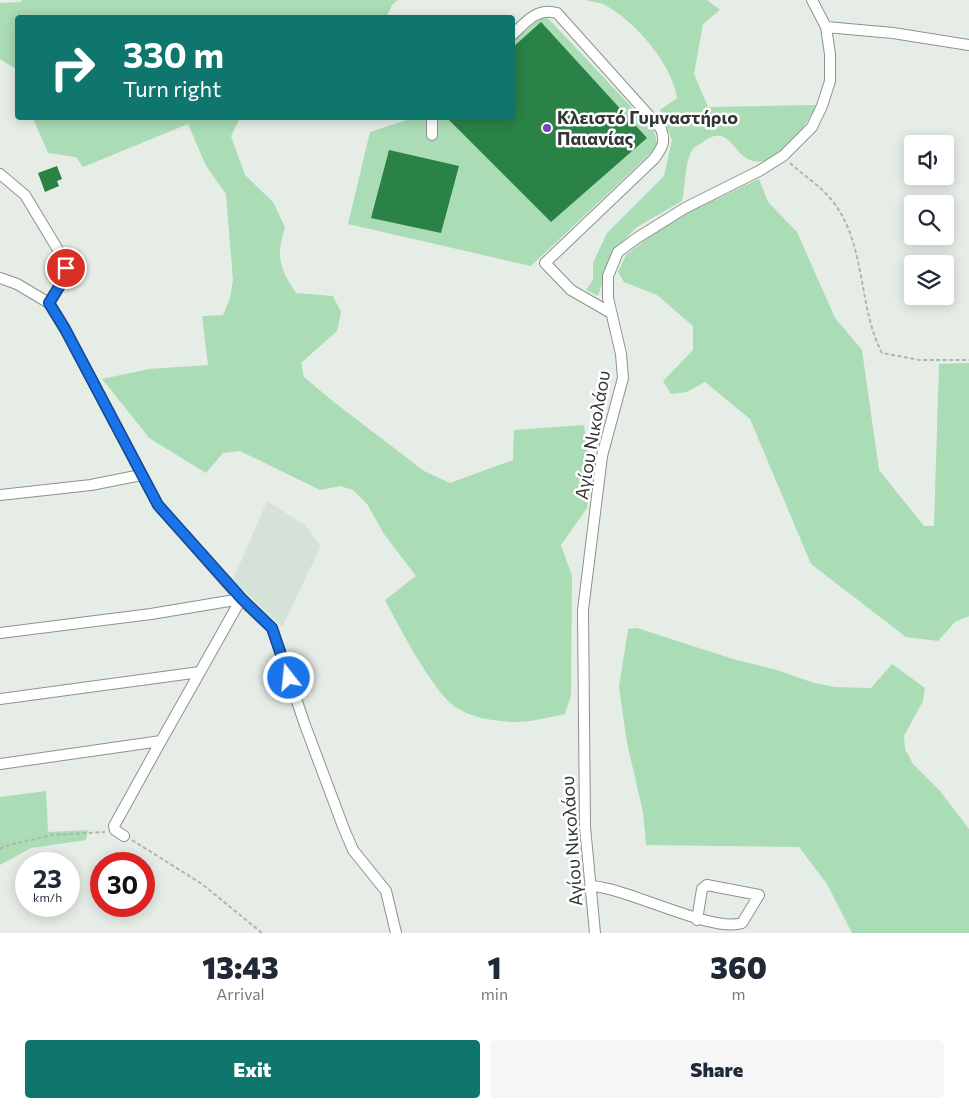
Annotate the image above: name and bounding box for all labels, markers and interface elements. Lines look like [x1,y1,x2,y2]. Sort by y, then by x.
text: 330 m [123,32,224,75]
icon: right [40,35,105,100]
text: Turn right [123,75,221,102]
place label: Κλειστό Γυμναστήριο Παιανίας [557,106,738,149]
marker: Κλειστό Γυμναστήριο Παιανίας [541,122,553,134]
map controls [904,135,954,305]
button: sound [904,135,954,185]
button: search [904,195,954,245]
pin [45,247,87,289]
icon: arrive [52,254,80,282]
button: layers [904,255,954,305]
street label: Αγίου Νικολάου [570,369,614,501]
position arrow [262,651,314,703]
street label: Αγίου Νικολάου [555,775,587,907]
speed limit sign: 30 [90,852,155,917]
text: 23 [33,863,62,893]
text: km/h [33,890,62,904]
text: 13:43 [202,948,279,985]
text: 1 [487,948,501,985]
text: 360 [710,948,767,985]
text: Arrival [216,984,265,1003]
text: min [481,984,508,1003]
text: m [732,984,746,1003]
button: Exit [25,1040,480,1098]
button: Share [490,1040,944,1098]

